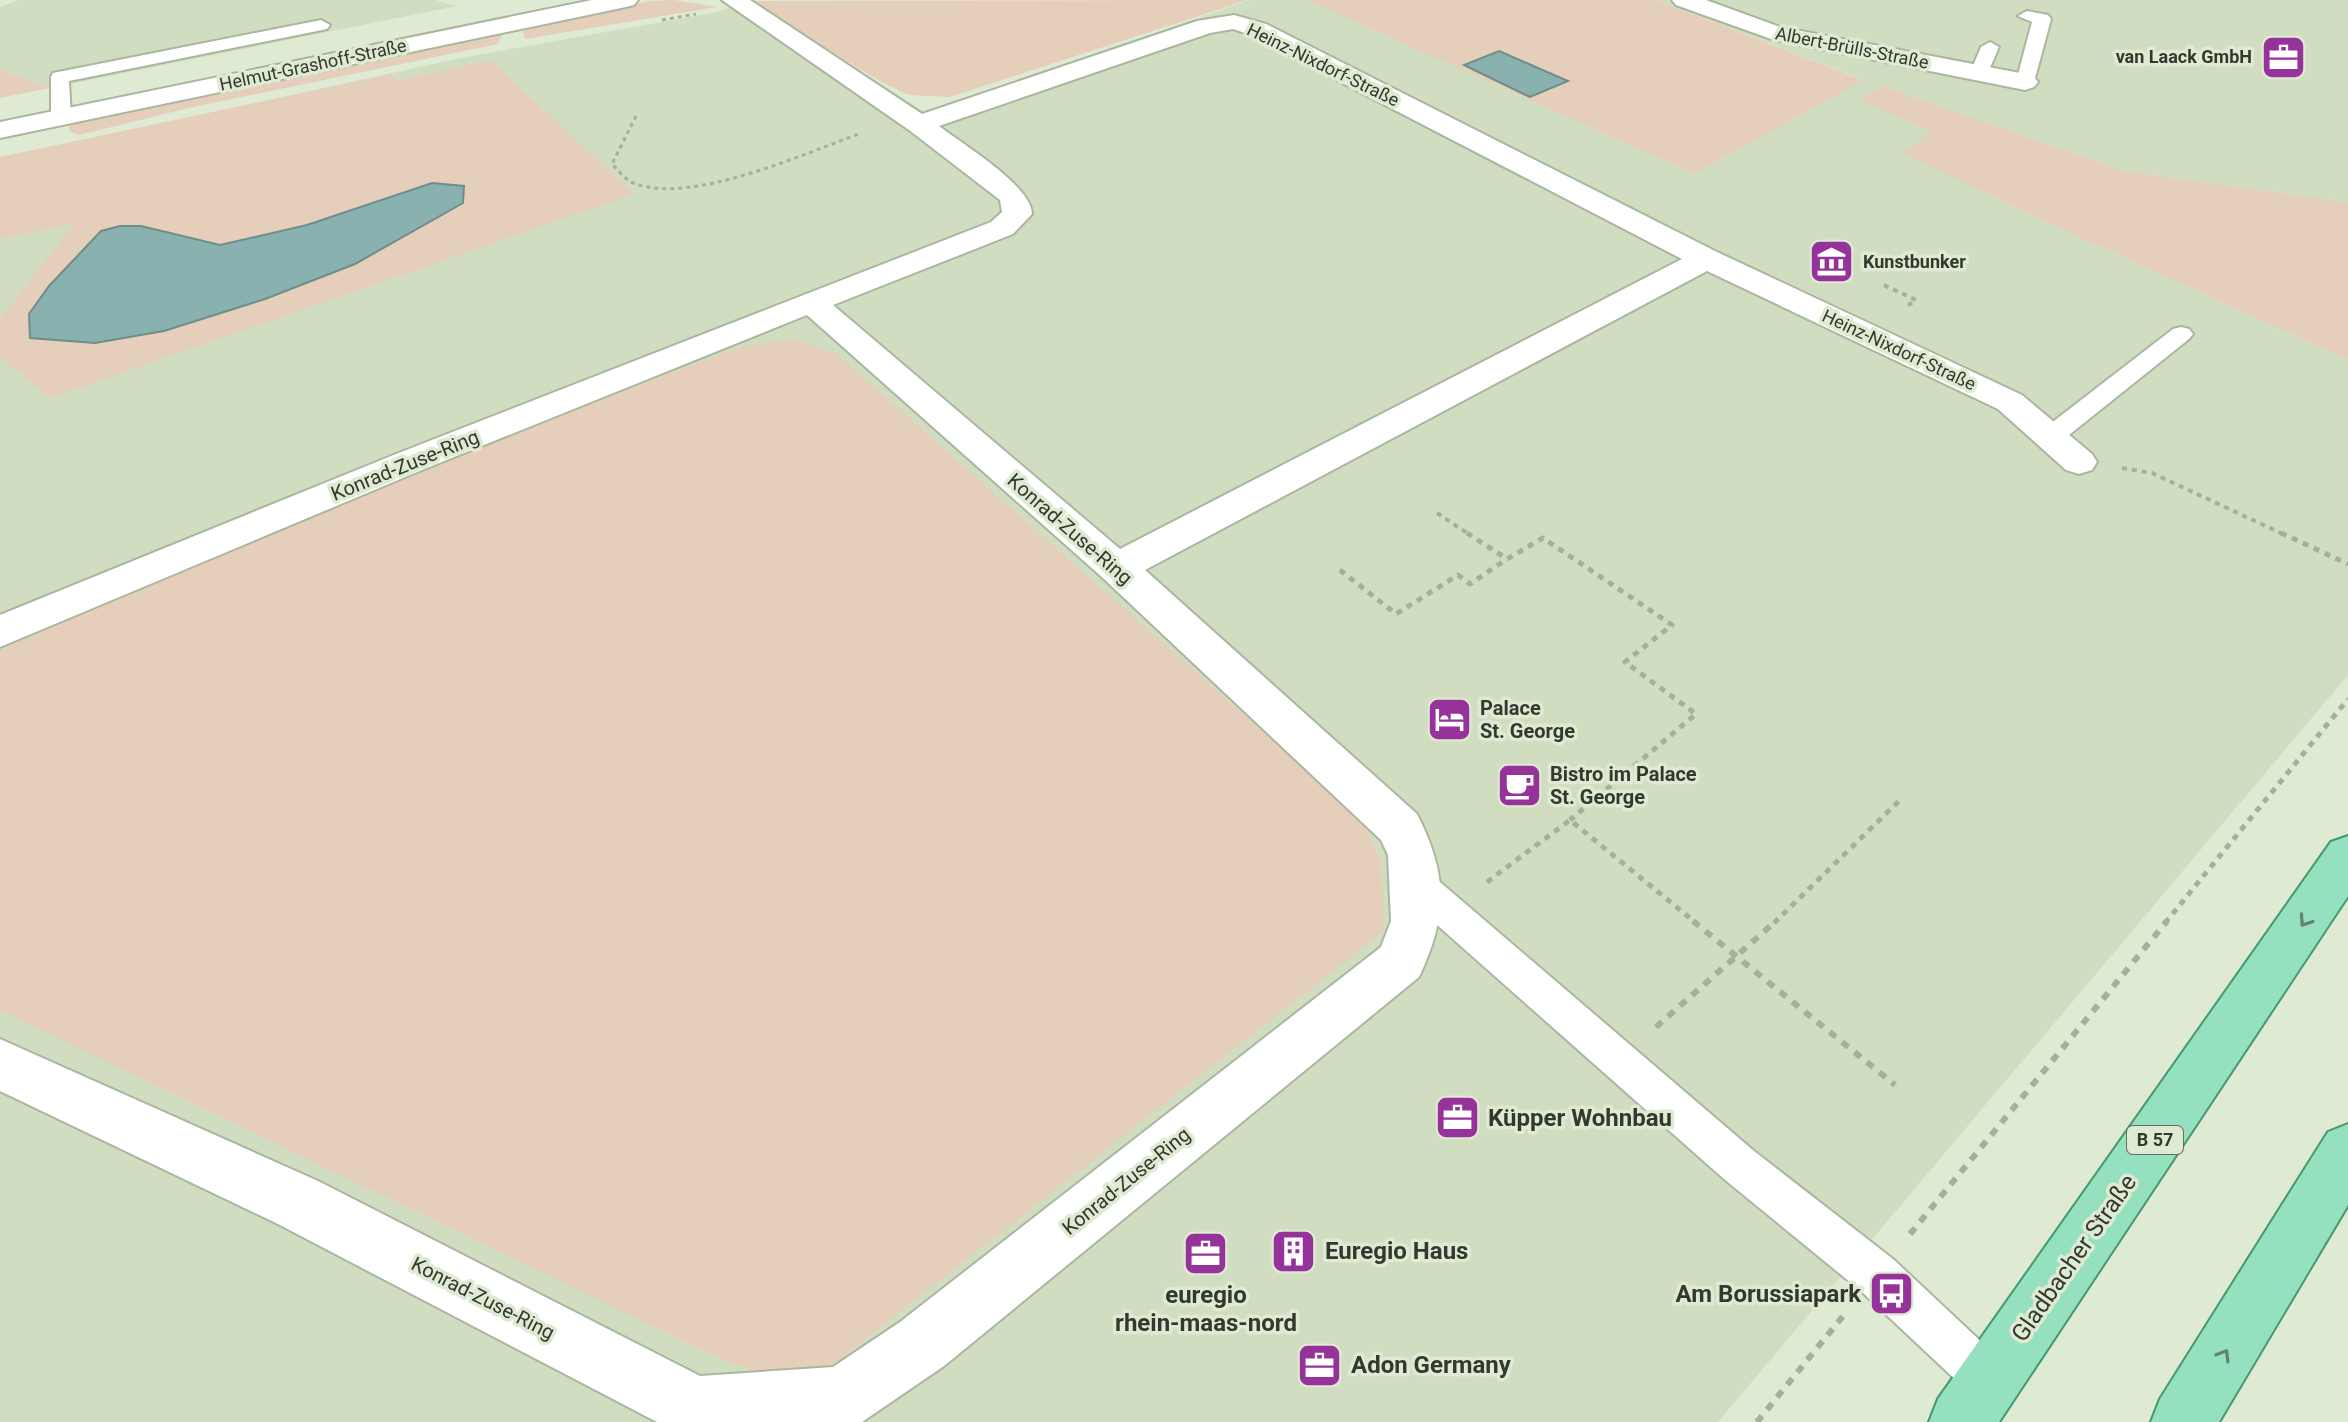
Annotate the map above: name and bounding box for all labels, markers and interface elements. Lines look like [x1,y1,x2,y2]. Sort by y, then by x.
street label: Heinz-Nixdorf-Straße [1244,19,1403,111]
street label: Albert-Brülls-Straße [1774,22,1931,73]
office icon: van Laack GmbH [2259,33,2307,81]
street label: Helmut-Grashoff-Straße [218,34,408,95]
place label: van Laack GmbH [2116,46,2252,67]
museum icon: Kunstbunker [1808,238,1856,286]
place label: Kunstbunker [1863,251,1966,272]
street label: Heinz-Nixdorf-Straße [1819,305,1979,394]
street label: Konrad-Zuse-Ring [327,424,483,506]
street label: Konrad-Zuse-Ring [1003,468,1137,590]
hotel icon: Palace St. George [1425,696,1473,744]
place label: Palace St. George [1480,696,1575,743]
cafe icon: Bistro im Palace St. George [1495,762,1543,810]
place label: Bistro im Palace St. George [1550,762,1697,809]
one-way arrow [2299,912,2314,926]
office icon: Küpper Wohnbau [1433,1094,1481,1142]
place label: Küpper Wohnbau [1488,1104,1672,1132]
street label: Konrad-Zuse-Ring [1057,1122,1195,1240]
road number: B 57 [2127,1126,2183,1154]
street label: Gladbacher Straße [2006,1169,2142,1347]
building icon: Euregio Haus [1270,1227,1318,1275]
office icon: euregio rhein-maas-nord [1182,1229,1230,1277]
place label: Euregio Haus [1325,1237,1468,1265]
street label: Konrad-Zuse-Ring [407,1252,559,1344]
bus stop icon: Am Borussiapark [1868,1270,1916,1318]
place label: Am Borussiapark [1676,1280,1862,1308]
place label: euregio rhein-maas-nord [1115,1281,1297,1337]
office icon: Adon Germany [1296,1341,1344,1389]
one-way arrow [2214,1349,2230,1364]
place label: Adon Germany [1351,1351,1512,1379]

